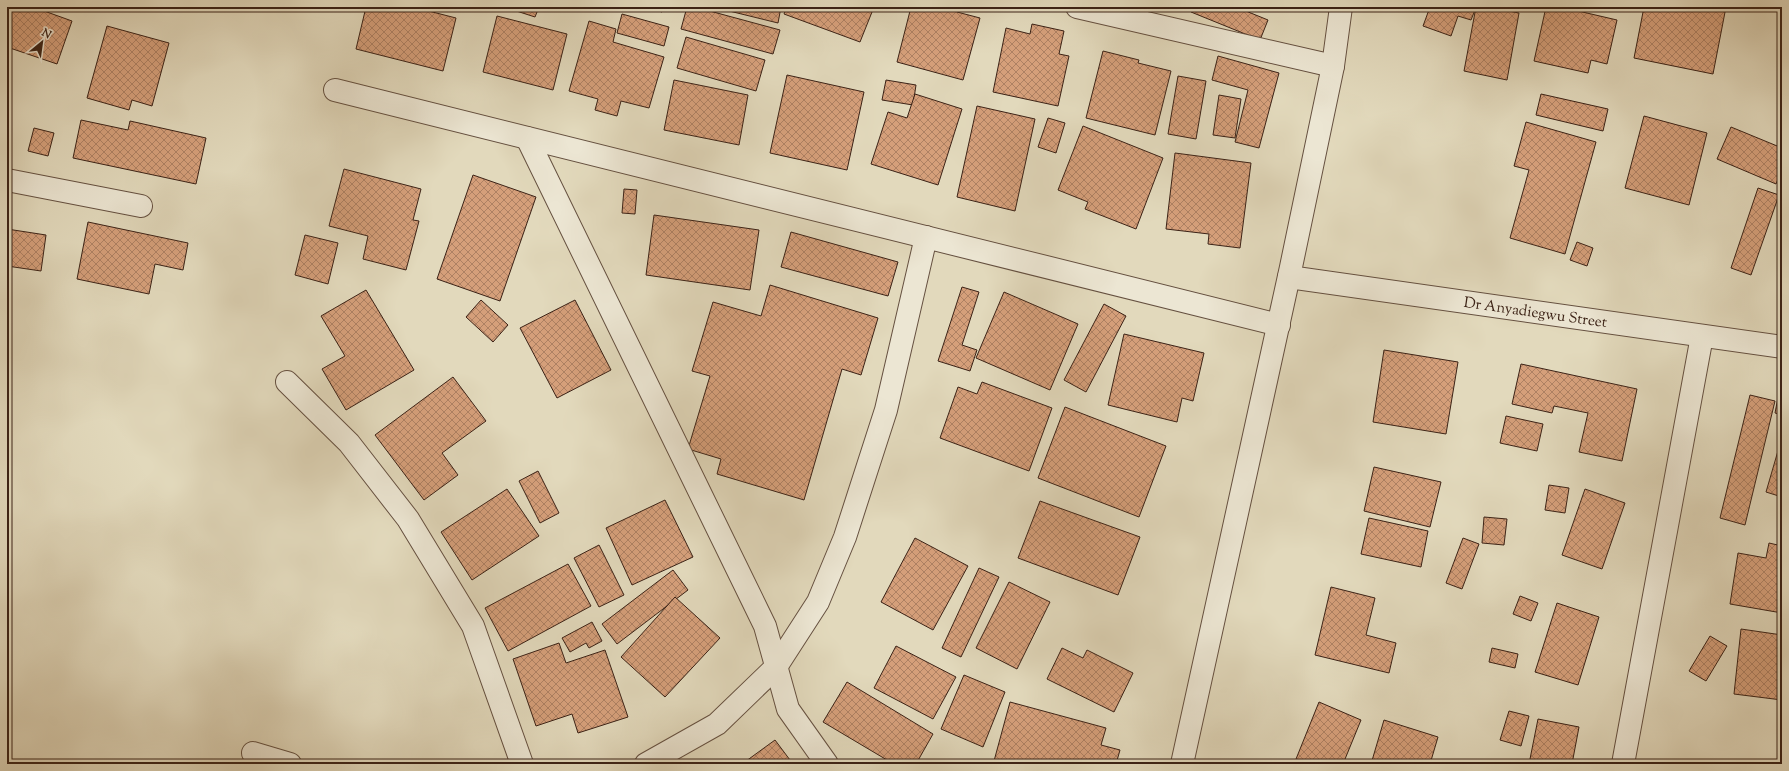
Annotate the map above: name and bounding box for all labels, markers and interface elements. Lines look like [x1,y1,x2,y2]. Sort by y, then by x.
north arrow [22,22,62,62]
text: N [38,25,54,43]
street label: Dr Anyadiegwu Street [1462,293,1608,334]

